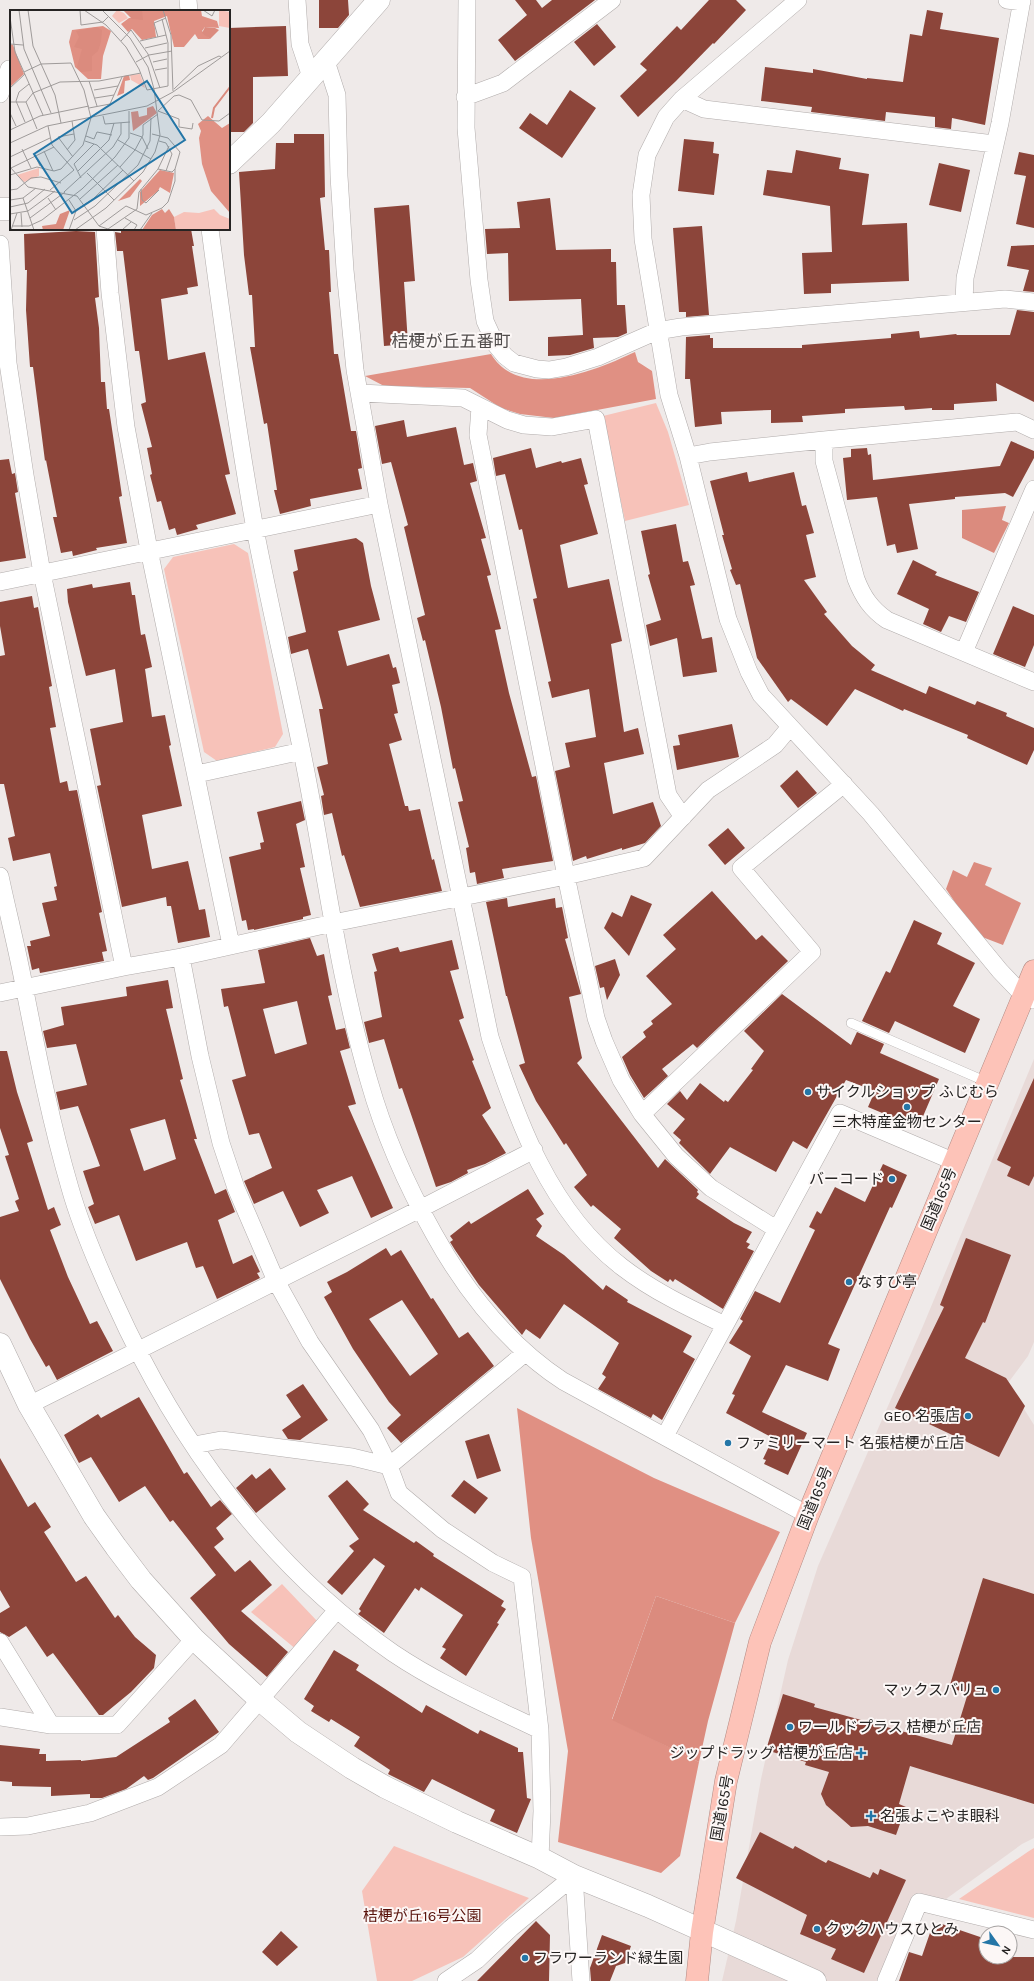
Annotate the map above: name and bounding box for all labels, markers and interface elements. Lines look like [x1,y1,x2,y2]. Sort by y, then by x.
inset map [10,10,230,230]
district label: 桔梗が丘五番町 [392,331,511,351]
place label: サイクルショップ ふじむら [816,1083,999,1101]
marker: サイクルショップ ふじむら [803,1087,813,1097]
marker: 三木特産金物センター [902,1102,912,1112]
place label: 三木特産金物センター [832,1113,982,1131]
street label: 国道165号 [918,1165,960,1233]
place label: バーコード [809,1170,884,1188]
marker: バーコード [887,1174,897,1184]
place label: なすび亭 [857,1273,917,1291]
marker: なすび亭 [844,1277,854,1287]
place label: GEO 名張店 [884,1407,960,1425]
marker: GEO 名張店 [963,1411,973,1421]
place label: ファミリーマート 名張桔梗が丘店 [736,1434,965,1452]
marker: ファミリーマート 名張桔梗が丘店 [723,1438,733,1448]
street label: 国道165号 [794,1464,836,1532]
place label: マックスバリュ [883,1681,988,1699]
marker: マックスバリュ [991,1685,1001,1695]
place label: ワールドプラス 桔梗が丘店 [798,1718,981,1736]
marker: ワールドプラス 桔梗が丘店 [785,1722,795,1732]
place label: ジップドラッグ 桔梗が丘店 [669,1744,853,1762]
marker: ジップドラッグ 桔梗が丘店 [856,1748,866,1758]
street label: 国道165号 [707,1773,737,1843]
place label: 名張よこやま眼科 [880,1807,1000,1825]
marker: 名張よこやま眼科 [865,1810,877,1822]
park label: 桔梗が丘16号公園 [363,1907,481,1925]
place label: クックハウスひとみ [825,1920,959,1938]
marker: クックハウスひとみ [812,1924,822,1934]
north arrow [978,1925,1018,1965]
text: N [998,1943,1014,1957]
place label: フラワーランド緑生園 [533,1949,683,1967]
marker: フラワーランド緑生園 [520,1953,530,1963]

